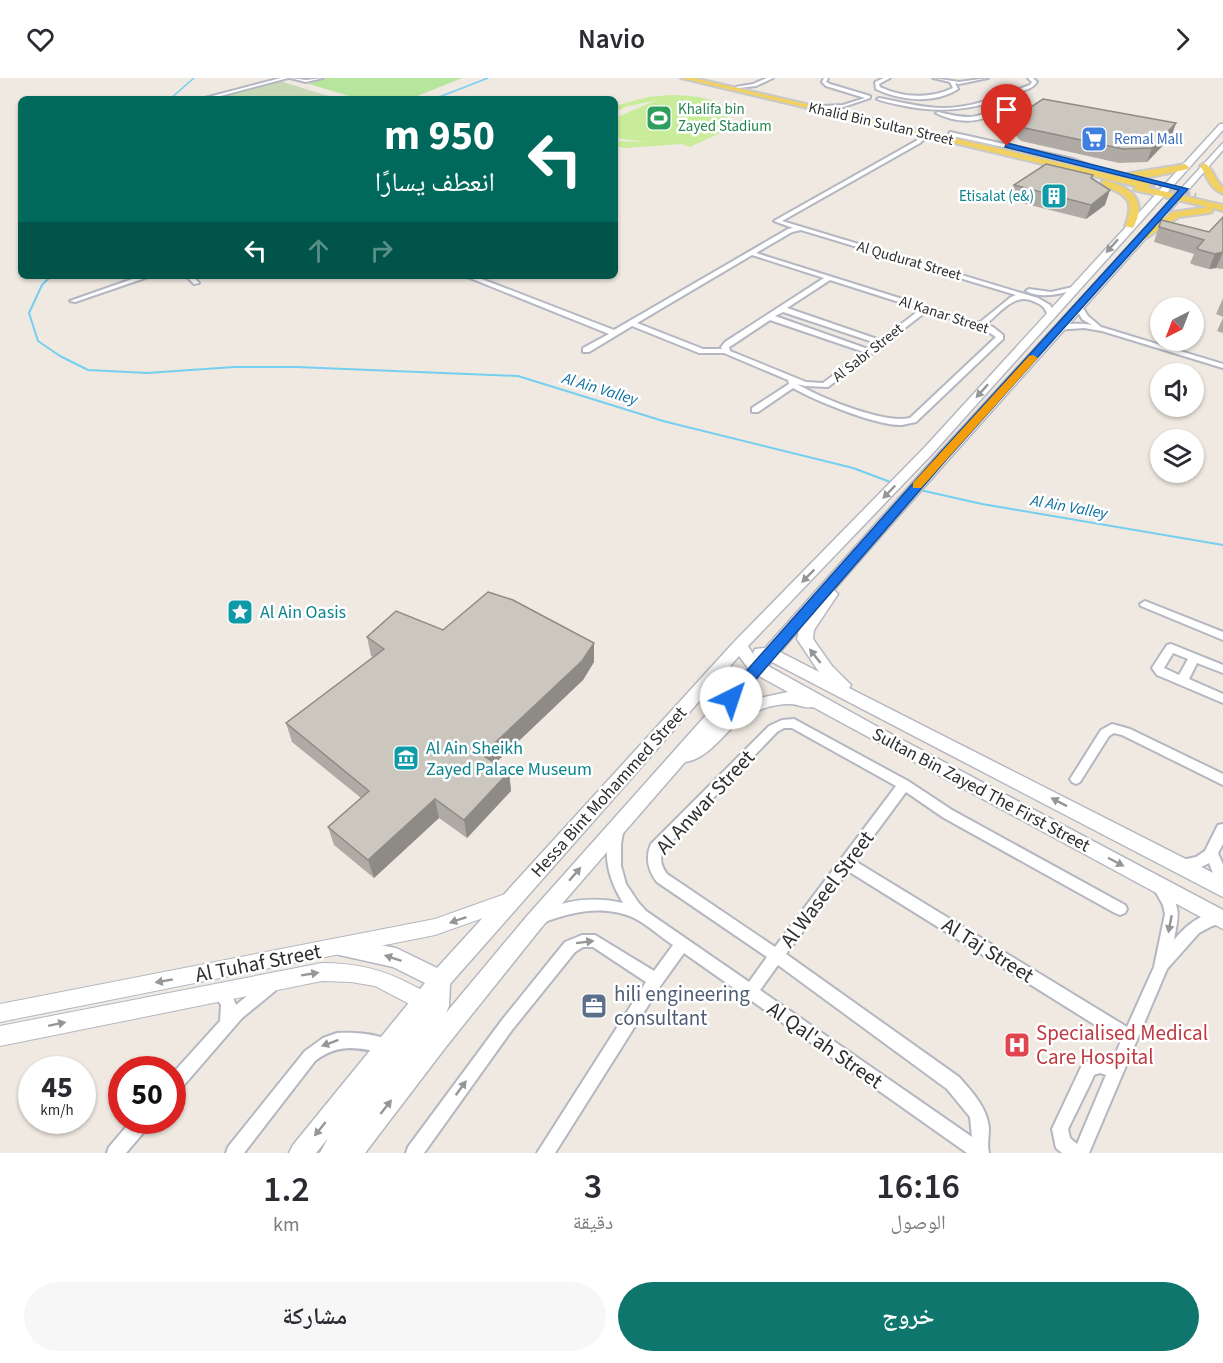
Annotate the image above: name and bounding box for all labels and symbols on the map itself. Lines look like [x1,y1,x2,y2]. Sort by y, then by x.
pin [981,84,1032,146]
street label: Khalid Bin Sultan Street [807,97,955,151]
place label: Khalifa bin Zayed Stadium [678,99,772,137]
sports icon: Khalifa bin Zayed Stadium [644,103,674,133]
supermarket icon: Remal Mall [1079,124,1109,154]
place label: Remal Mall [1114,129,1183,150]
building icon: Etisalat (e&) [1039,181,1069,211]
place label: Etisalat (e&) [959,186,1034,207]
street label: Al Qudurat Street [854,236,964,286]
one-way arrow [1106,238,1119,253]
street label: Al Kanar Street [897,291,991,339]
north arrow [1150,297,1204,351]
street label: Al Sabr Street [828,319,908,387]
water label: Al Ain Valley [559,367,641,411]
one-way arrow [976,383,989,398]
one-way arrow [883,485,897,499]
water label: Al Ain Valley [1028,489,1110,525]
one-way arrow [802,568,816,582]
place icon: Al Ain Oasis [225,597,255,627]
place label: Al Ain Oasis [260,600,346,625]
one-way arrow [809,648,822,664]
position arrow [699,666,763,730]
street label: Hessa Bint Mohammed Street [525,701,693,883]
street label: Sultan Bin Zayed The First Street [868,722,1094,858]
place label: Al Ain Sheikh Zayed Palace Museum [426,736,592,782]
museum icon: Al Ain Sheikh Zayed Palace Museum [391,743,421,773]
street label: Al Anwar Street [649,743,761,861]
one-way arrow [1051,797,1068,807]
street label: Al Waseel Street [773,824,881,954]
one-way arrow [1108,857,1125,867]
one-way arrow [568,867,581,882]
street label: Al Taj Street [936,910,1040,990]
one-way arrow [1165,915,1174,934]
one-way arrow [449,916,467,926]
street label: Al Tuhaf Street [192,936,324,990]
one-way arrow [575,938,594,947]
one-way arrow [384,953,402,962]
one-way arrow [301,969,320,978]
one-way arrow [155,976,174,985]
place label: hili engineering consultant [614,979,750,1033]
office icon: hili engineering consultant [579,991,609,1021]
street label: Al Qal'ah Street [761,994,889,1096]
place label: Specialised Medical Care Hospital [1036,1018,1208,1072]
one-way arrow [48,1019,67,1028]
hospital icon: Specialised Medical Care Hospital [1002,1030,1032,1060]
one-way arrow [321,1039,339,1049]
speed limit sign: 50 [108,1056,186,1134]
one-way arrow [454,1081,466,1096]
one-way arrow [379,1099,391,1114]
one-way arrow [314,1121,327,1137]

